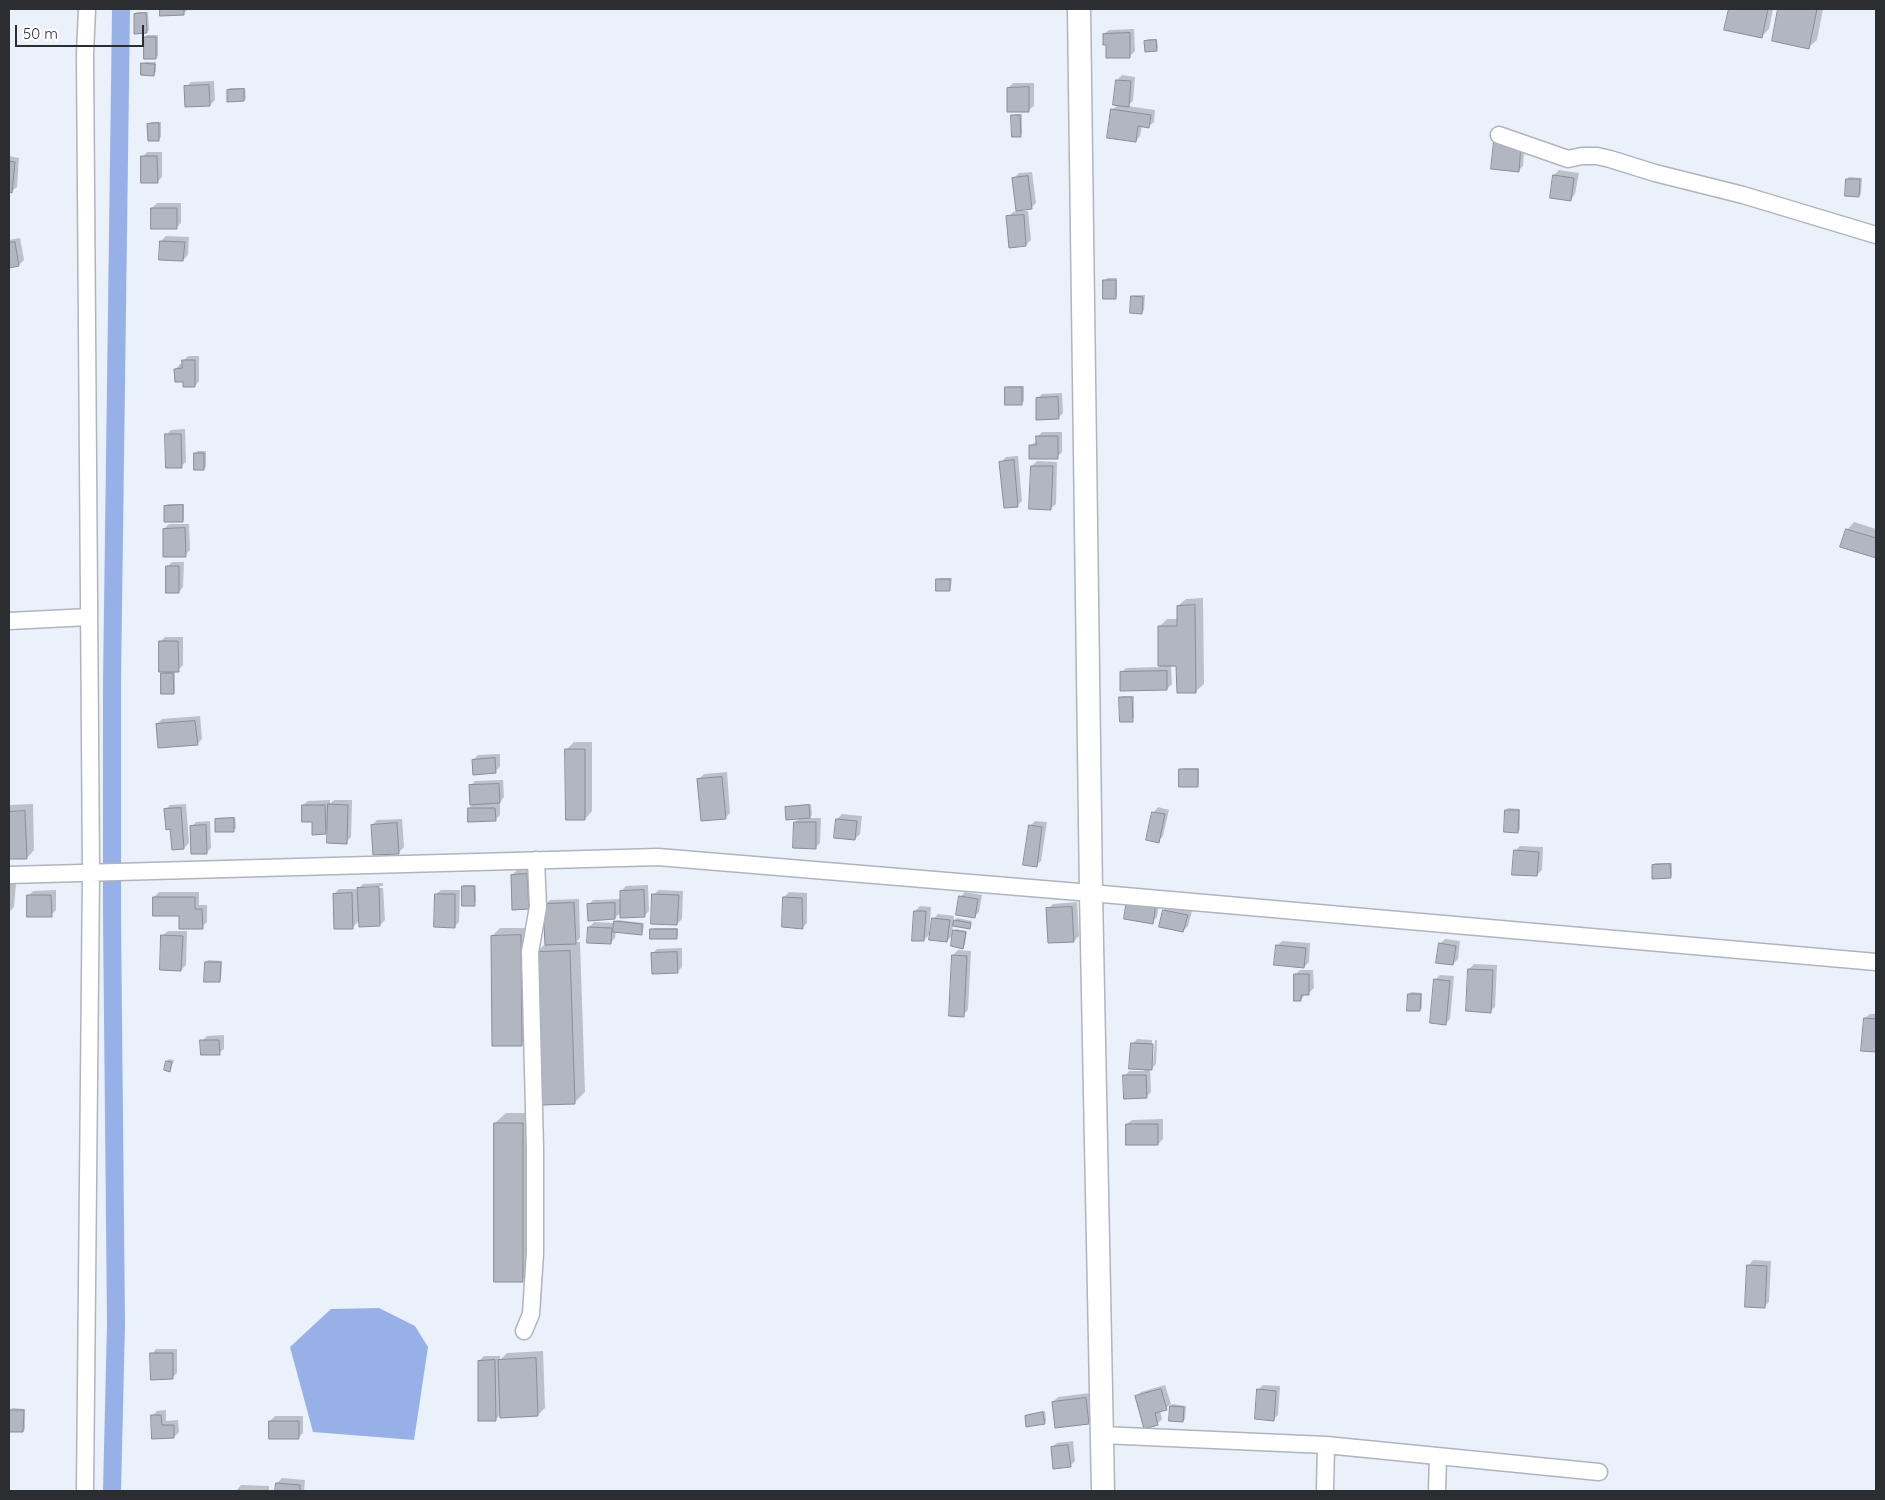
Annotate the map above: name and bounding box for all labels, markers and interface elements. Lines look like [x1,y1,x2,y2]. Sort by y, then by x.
scale bar [18,15,146,47]
text: 50 m [23,24,58,43]

